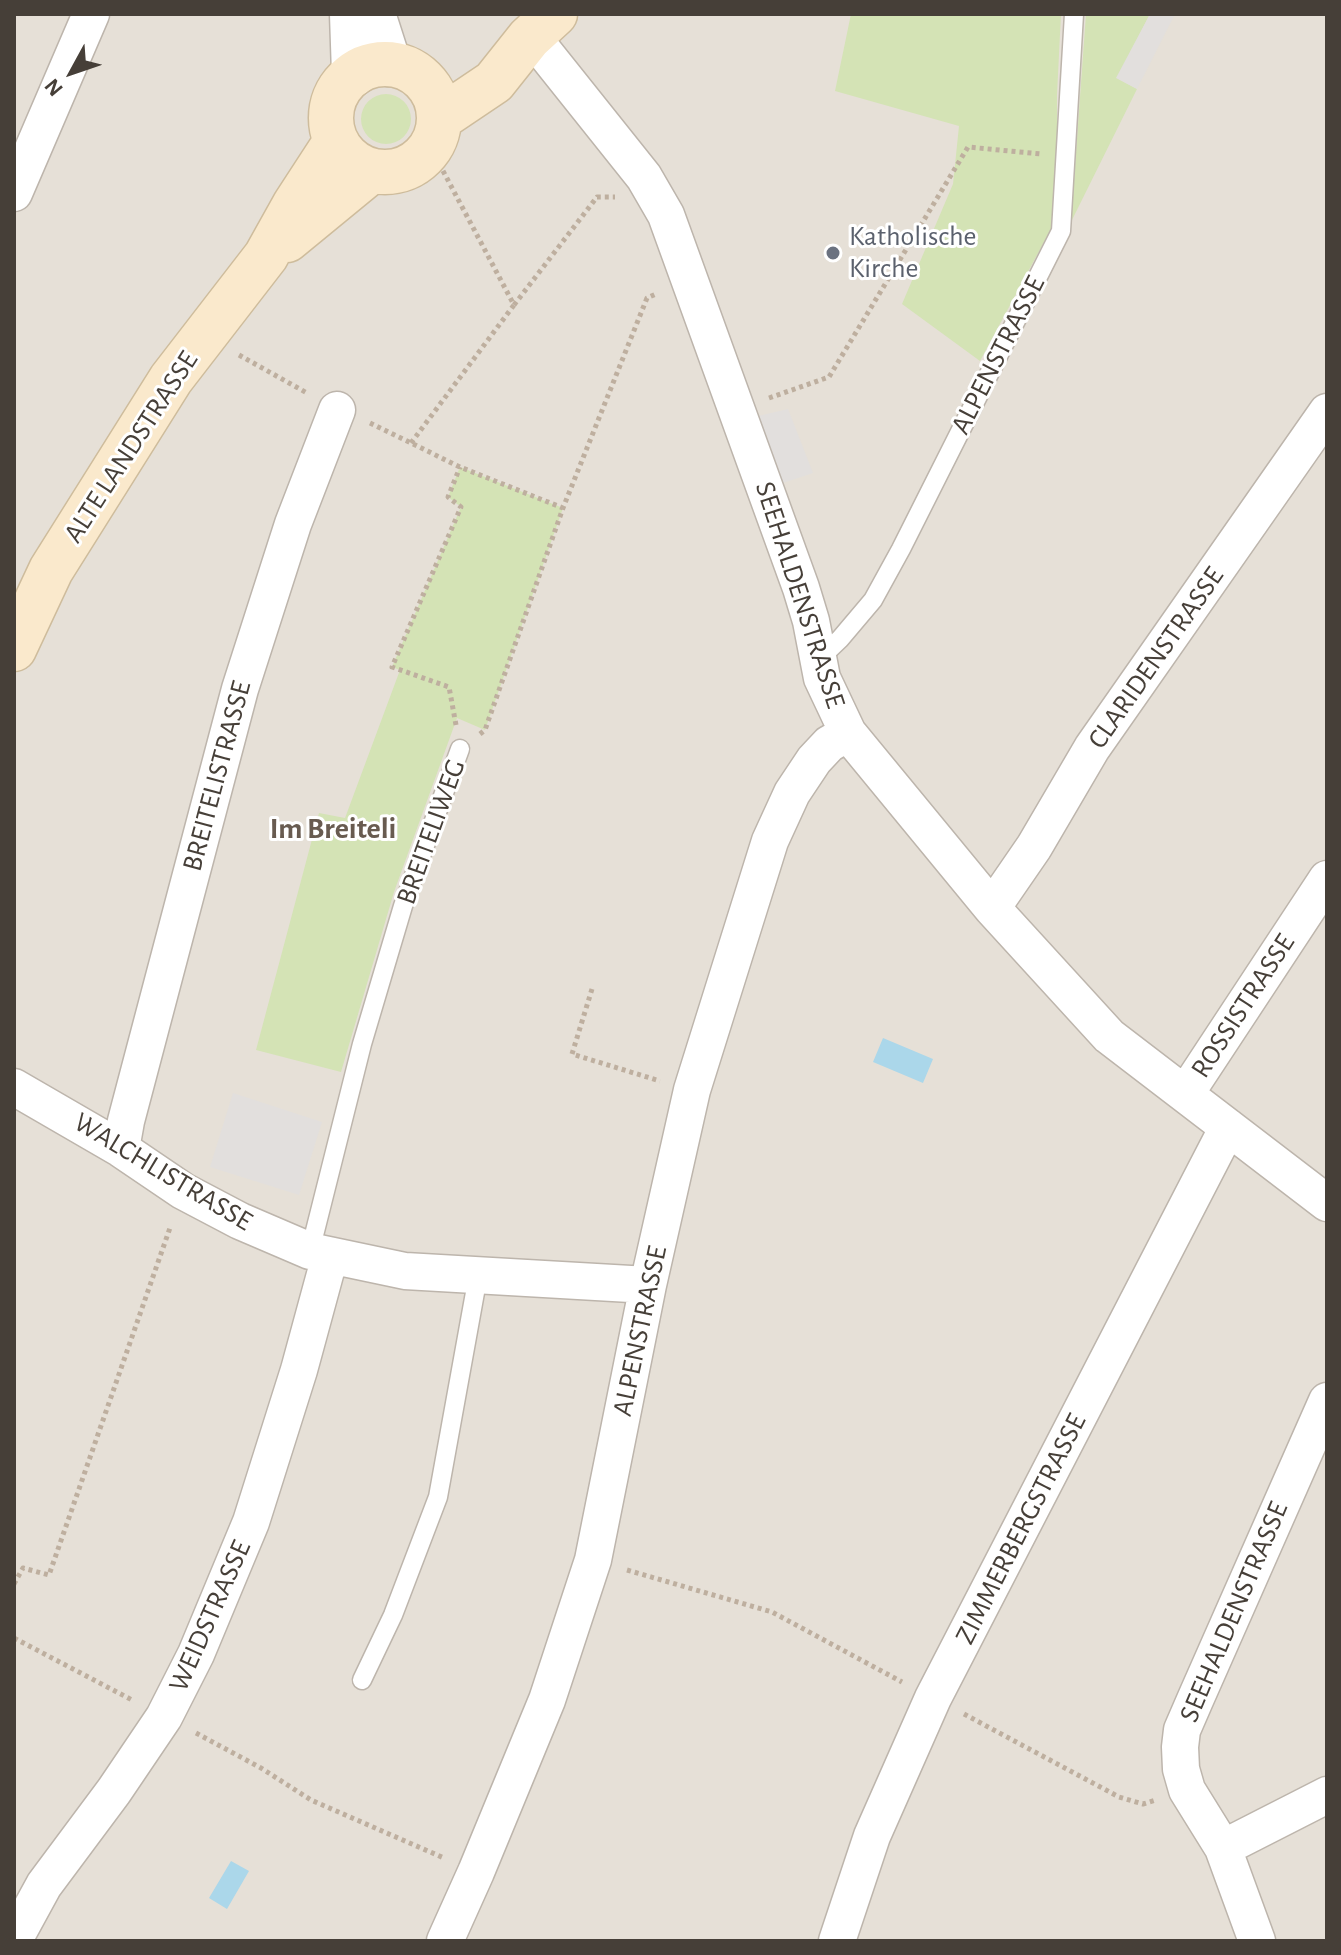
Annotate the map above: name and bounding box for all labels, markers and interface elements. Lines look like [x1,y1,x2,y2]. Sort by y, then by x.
north arrow [32,32,112,112]
text: N [40,75,67,100]
place label: Katholische Kirche [849,220,977,286]
marker: Katholische Kirche [824,244,842,262]
street label: ALPENSTRASSE [944,270,1052,440]
street label: ALTE LANDSTRASSE [57,345,205,549]
street label: SEEHALDENSTRASSE [748,478,852,712]
street label: CLARIDENSTRASSE [1081,561,1231,755]
street label: BREITELISTRASSE [175,677,259,875]
street label: BREITELIWEG [389,755,473,909]
district label: Im Breiteli [270,811,396,847]
street label: ROSSISTRASSE [1184,928,1302,1084]
street label: WALCHLISTRASSE [68,1106,258,1238]
street label: ALPENSTRASSE [606,1243,674,1419]
street label: ZIMMERBERGSTRASSE [948,1408,1094,1650]
street label: SEEHALDENSTRASSE [1172,1497,1296,1727]
street label: WEIDSTRASSE [162,1535,258,1697]

